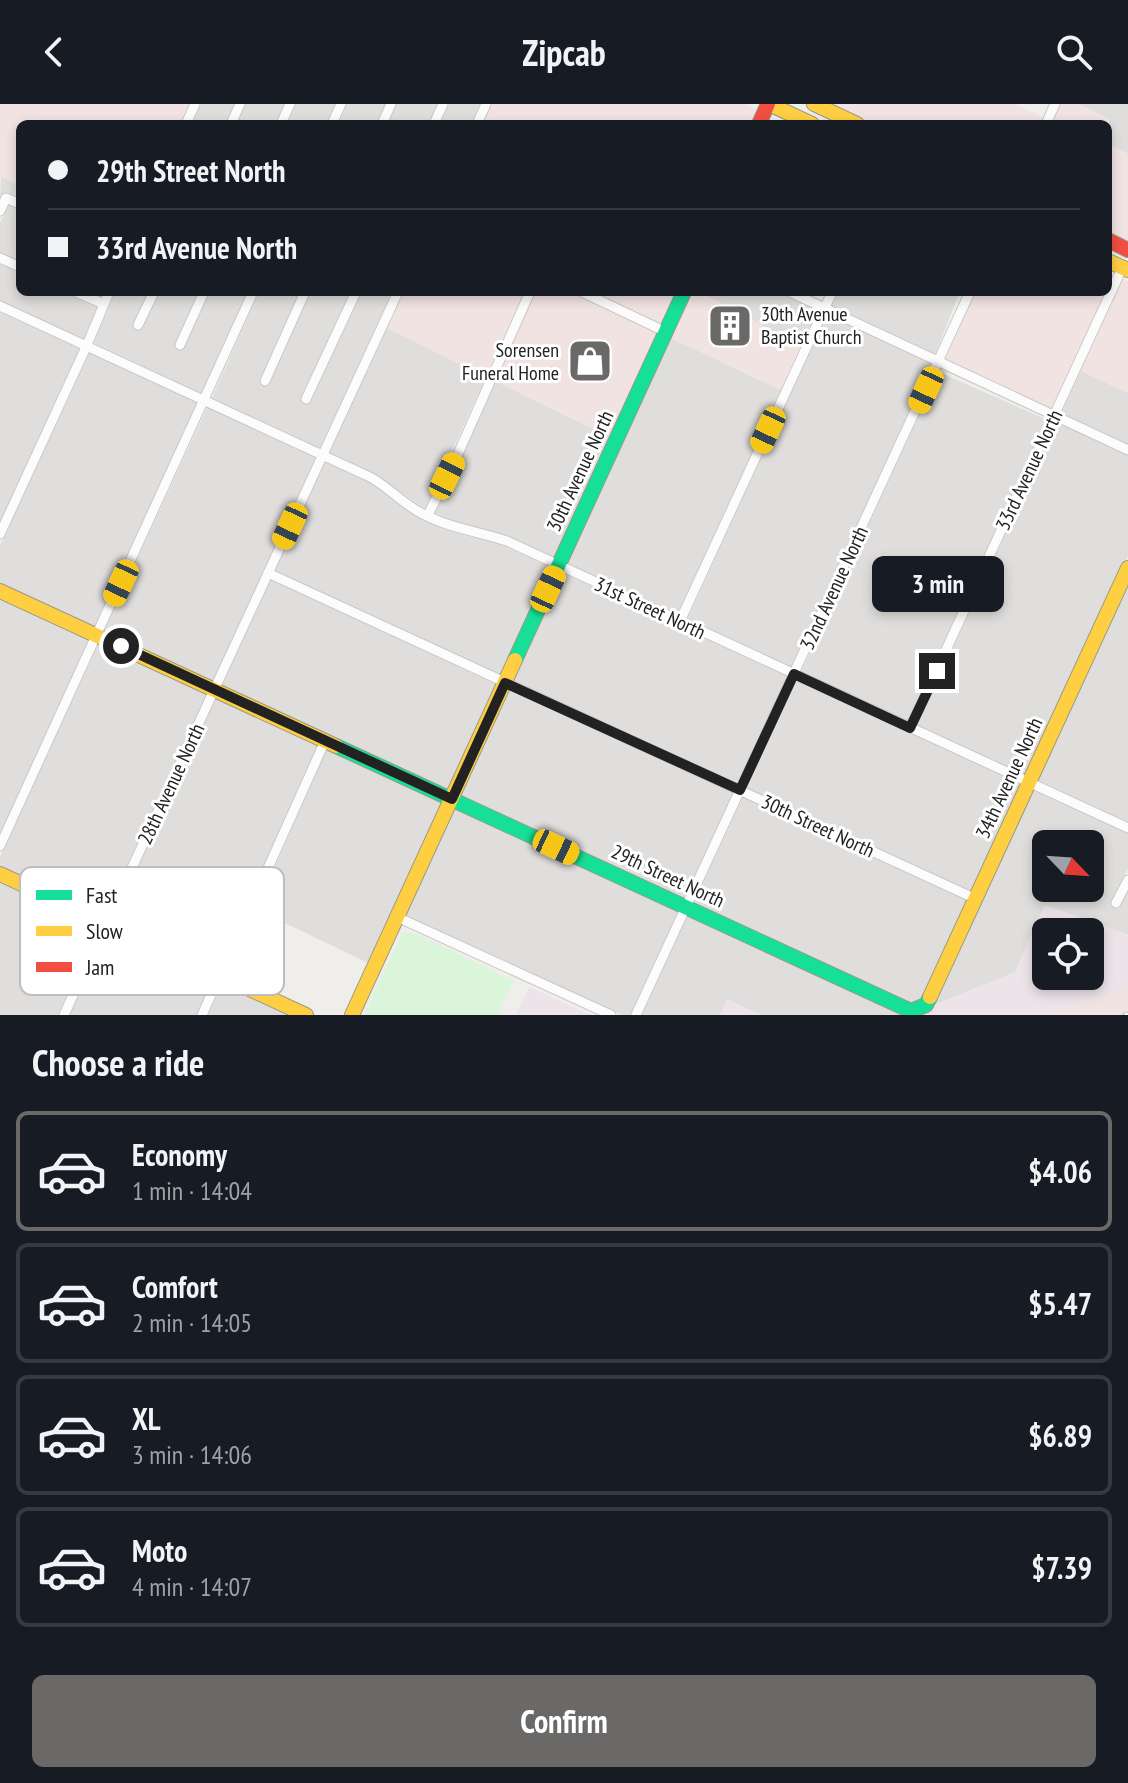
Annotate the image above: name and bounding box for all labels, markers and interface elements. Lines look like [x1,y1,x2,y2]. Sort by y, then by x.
text: Zipcab [522,29,606,76]
icon: back [32,30,76,74]
icon: search [1052,30,1096,74]
text: 29th Street North [96,151,286,190]
text: 33rd Avenue North [96,228,297,267]
place label: 30th Avenue Baptist Church [761,301,862,350]
building icon: 30th Avenue Baptist Church [706,302,754,350]
place label: Sorensen Funeral Home [462,337,559,386]
shop icon: Sorensen Funeral Home [566,337,614,385]
car [905,363,947,417]
car [747,403,789,457]
street label: 33rd Avenue North [990,405,1068,535]
street label: 30th Avenue North [541,406,619,536]
car [426,449,468,503]
car [269,499,311,553]
street label: 32nd Avenue North [794,522,874,654]
callout: 3 min [871,555,1003,611]
car [100,556,142,610]
car [527,562,569,616]
text: 3 min [912,567,964,600]
street label: 31st Street North [590,571,710,645]
route start [103,628,139,664]
route end [919,653,955,689]
street label: 34th Avenue North [970,713,1048,843]
street label: 28th Avenue North [132,719,210,849]
street label: 30th Street North [757,788,879,864]
car [529,826,583,868]
north arrow [1032,830,1104,902]
map controls [1032,830,1104,990]
street label: 29th Street North [607,838,729,914]
legend [20,867,284,995]
text: Fast [86,881,117,909]
text: Slow [86,917,123,945]
button: locate [1032,918,1104,990]
text: Jam [85,953,114,981]
text: Choose a ride [32,1039,204,1086]
icon: car [36,1135,108,1207]
text: Economy [132,1135,227,1174]
text: $4.06 [1028,1152,1092,1191]
text: 1 min · 14:04 [132,1174,252,1207]
icon: car [36,1267,108,1339]
text: Comfort [132,1267,218,1306]
text: $5.47 [1028,1284,1092,1323]
text: 2 min · 14:05 [132,1306,252,1339]
icon: car [36,1399,108,1471]
text: XL [132,1399,161,1438]
text: $6.89 [1028,1416,1092,1455]
text: 3 min · 14:06 [132,1438,252,1471]
icon: car [36,1531,108,1603]
text: Moto [132,1531,187,1570]
text: $7.39 [1031,1548,1092,1587]
text: 4 min · 14:07 [132,1570,252,1603]
button: Confirm [32,1675,1096,1767]

